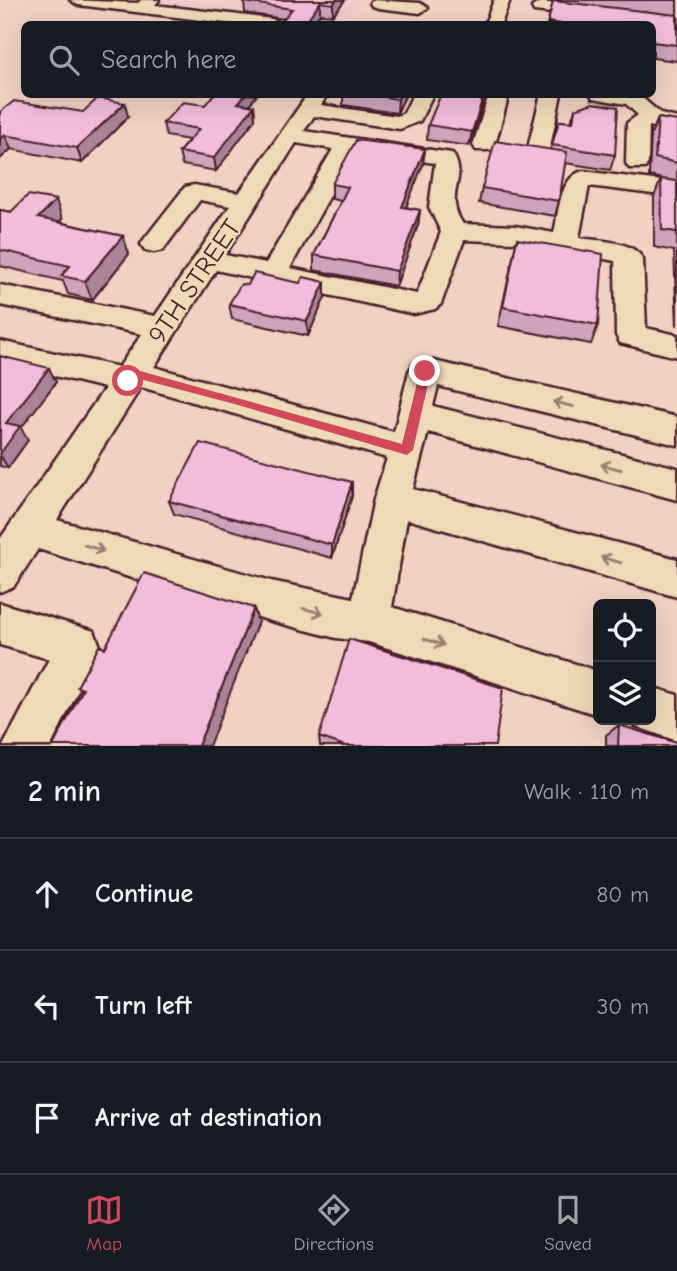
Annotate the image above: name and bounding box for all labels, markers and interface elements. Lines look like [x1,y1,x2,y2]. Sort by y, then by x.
search box [21,21,656,98]
icon: search [45,41,83,79]
text: Search here [101,45,236,75]
street label: 9TH STREET [142,213,248,349]
route end [409,355,440,386]
route start [112,365,143,396]
one-way arrow [552,397,575,410]
one-way arrow [600,460,623,473]
one-way arrow [83,543,105,556]
one-way arrow [600,553,623,566]
map controls [593,599,656,725]
button: locate [593,599,656,662]
one-way arrow [301,605,324,618]
one-way arrow [422,637,444,649]
button: layers [593,662,656,725]
text: 2 min [28,774,101,809]
text: Walk · 110 m [524,778,649,805]
icon: ahead [28,875,66,913]
text: Continue [95,879,193,909]
text: 80 m [596,881,649,908]
icon: left [28,987,66,1025]
text: Turn left [95,991,192,1021]
text: 30 m [597,993,649,1020]
icon: arrive [28,1099,66,1137]
text: Arrive at destination [95,1103,322,1133]
tab: Map [85,1191,123,1255]
tab: Directions [294,1191,374,1255]
tab: Saved [544,1191,592,1255]

